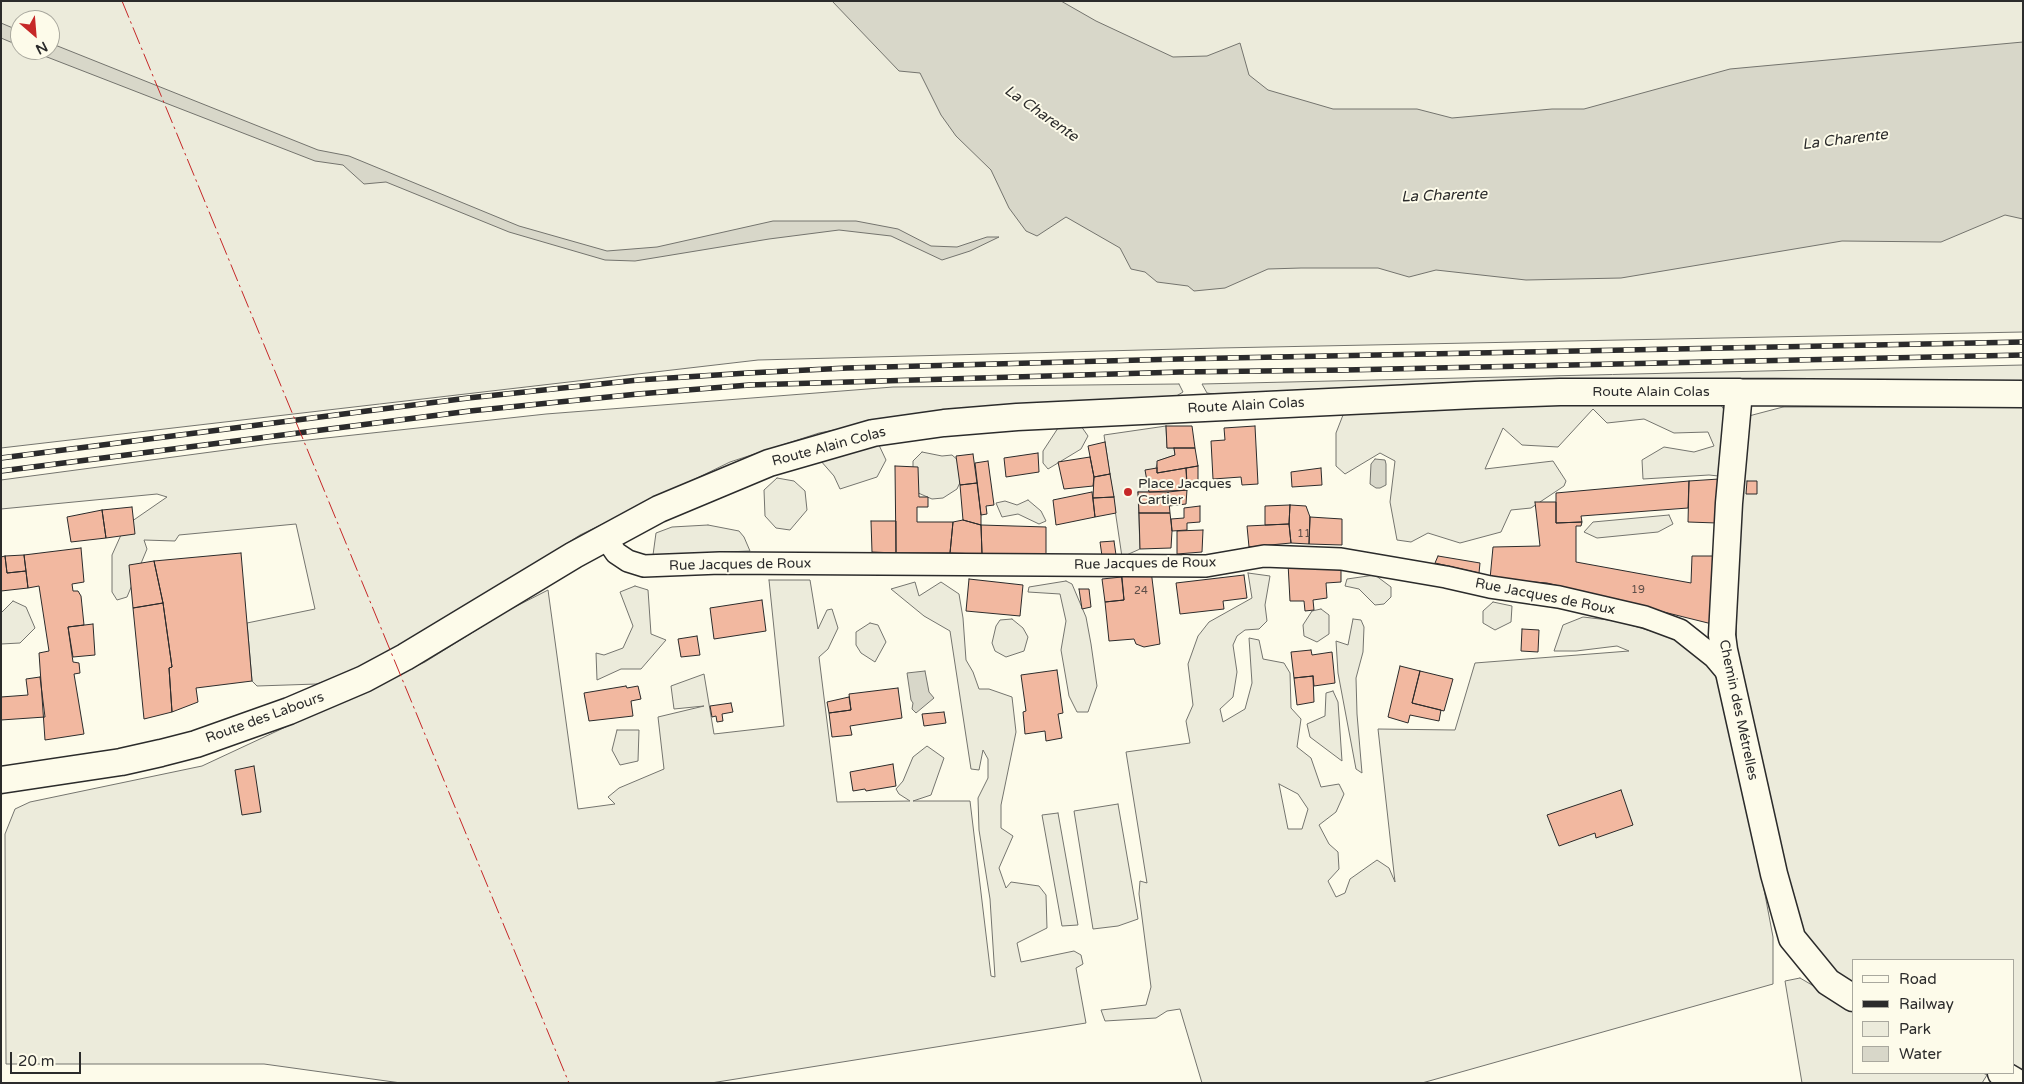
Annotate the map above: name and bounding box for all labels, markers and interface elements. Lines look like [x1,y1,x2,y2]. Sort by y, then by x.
north arrow [10,10,60,60]
text: N [33,38,50,58]
water label: La Charente [1001,82,1081,146]
water label: La Charente [1801,126,1889,154]
water label: La Charente [1401,186,1487,206]
street label: Route Alain Colas [1592,384,1710,400]
street label: Route Alain Colas [1187,395,1305,417]
street label: Route Alain Colas [770,424,888,470]
place label: Place Jacques Cartier [1138,476,1231,508]
marker: Place Jacques Cartier [1122,486,1134,498]
house number: 11 [1297,527,1311,541]
street label: Rue Jacques de Roux [1074,554,1216,574]
street label: Rue Jacques de Roux [669,555,811,575]
street label: Rue Jacques de Roux [1474,575,1616,619]
house number: 19 [1631,583,1645,597]
house number: 24 [1134,584,1148,598]
street label: Chemin des Métrelles [1715,638,1761,782]
street label: Route des Labours [203,689,327,747]
legend [1852,959,2014,1074]
text: Road [1899,970,1937,988]
text: Railway [1899,995,1954,1013]
text: Park [1899,1020,1931,1038]
scale bar [12,1042,84,1074]
text: Water [1899,1045,1942,1063]
text: 20 m [18,1052,55,1070]

